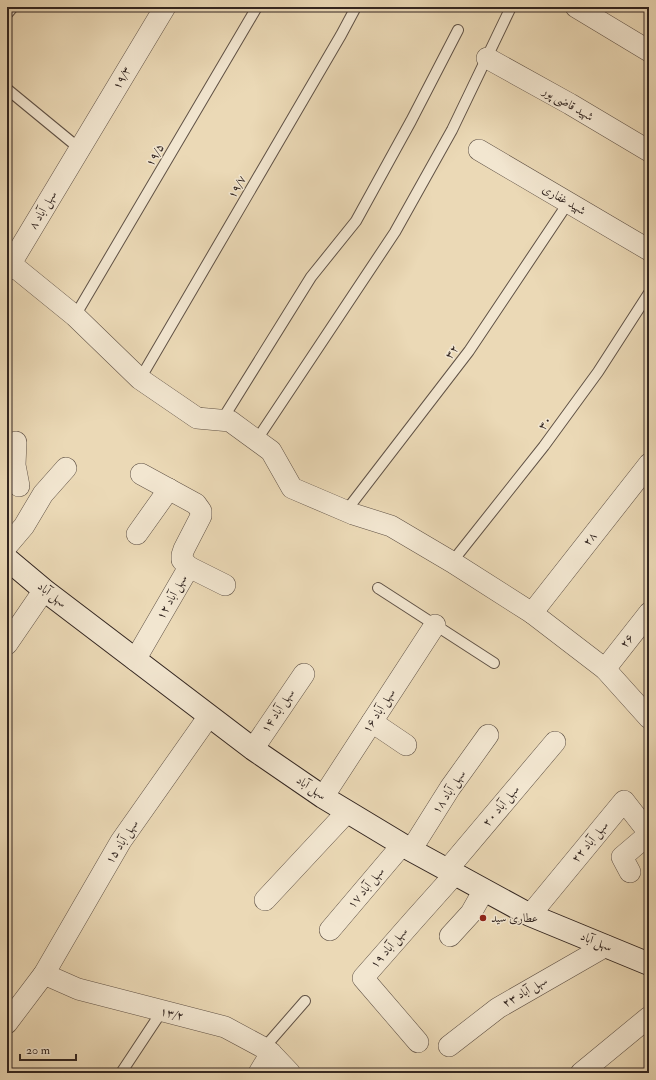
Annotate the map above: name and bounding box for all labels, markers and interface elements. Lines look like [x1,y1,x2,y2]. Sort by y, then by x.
street label: ۱۹/۳ [109,64,135,92]
street label: شهید قاضی پور [539,83,596,125]
street label: ۱۹/۵ [142,141,168,169]
street label: ۱۹/۷ [224,173,250,201]
street label: شهید غفاری [540,182,588,218]
street label: سهل آباد ۸ [25,187,61,233]
street label: ۳۲ [442,342,462,362]
street label: ۳۰ [535,413,555,433]
street label: ۲۸ [580,529,600,549]
street label: سهل آباد ۱۲ [152,571,192,623]
street label: سهل آباد [34,578,70,612]
street label: ۲۶ [617,631,637,651]
street label: سهل آباد ۱۴ [257,686,299,736]
street label: سهل آباد ۱۶ [358,686,400,736]
street label: سهل آباد ۱۸ [428,767,470,817]
street label: سهل آباد [293,772,329,804]
street label: سهل آباد ۲۰ [479,782,523,830]
street label: سهل آباد ۱۵ [101,817,143,867]
street label: سهل آباد ۲۲ [568,818,612,866]
street label: سهل آباد ۱۷ [344,864,388,912]
place label: عطاری سید [491,911,538,926]
marker: عطاری سید [478,913,488,923]
street label: سهل آباد ۱۹ [366,924,412,972]
street label: سهل آباد [578,928,614,956]
street label: سهل آباد ۲۳ [499,972,551,1012]
street label: ۱۳/۲ [158,1004,186,1024]
scale bar [20,1036,76,1062]
text: 20 m [26,1043,51,1058]

